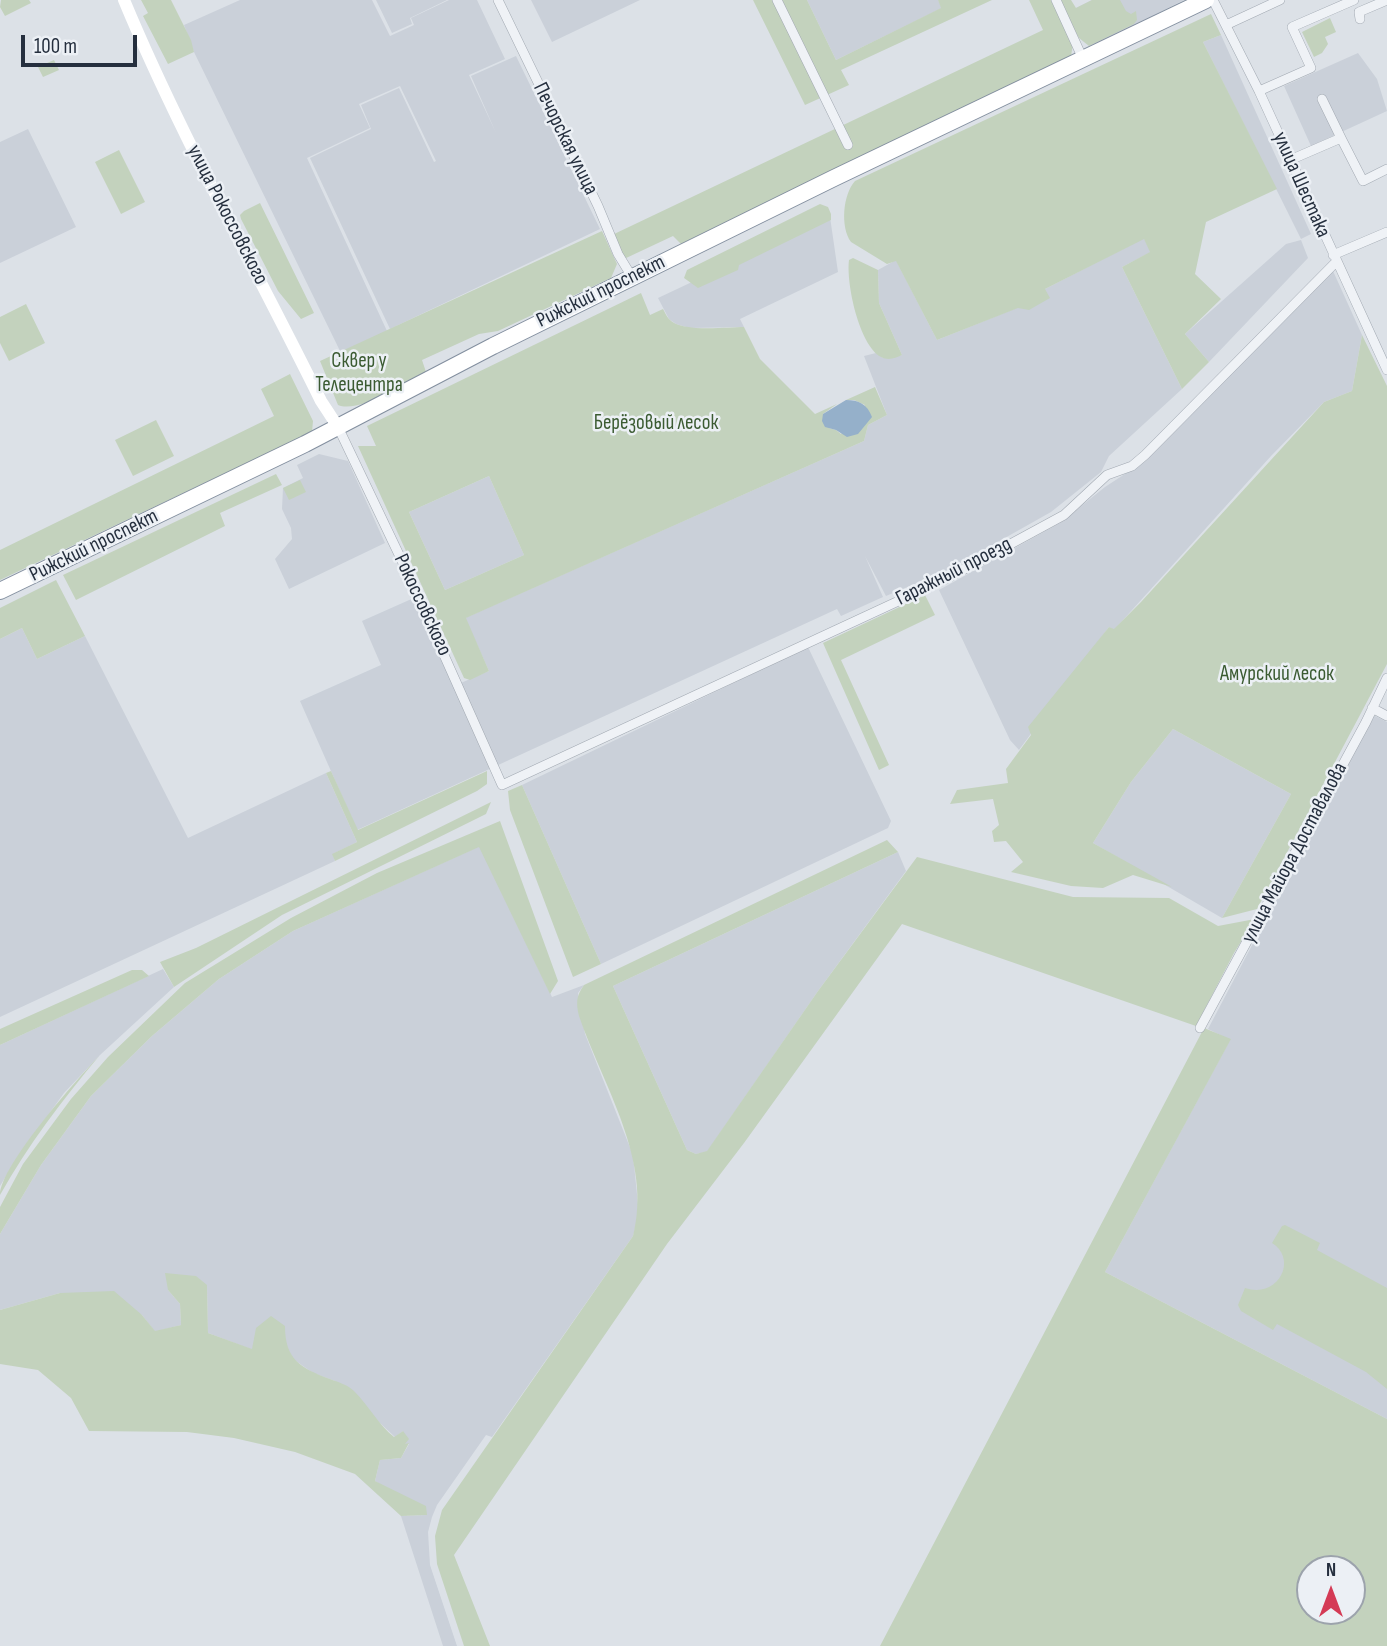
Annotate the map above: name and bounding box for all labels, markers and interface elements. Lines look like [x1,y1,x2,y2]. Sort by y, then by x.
scale bar [24,21,140,65]
text: 100 m [34,34,77,59]
street label: Печорская улица [527,79,603,199]
street label: улица Шестака [1267,128,1335,242]
street label: улица Рокоссовского [181,141,273,289]
street label: Рижский проспект [533,250,669,334]
park label: Сквер у Телецентра [315,349,403,399]
park label: Берёзовый лесок [594,411,718,437]
street label: Рижский проспект [26,504,162,588]
street label: Гаражный проезд [892,532,1016,612]
street label: Рокоссовского [387,550,457,660]
park label: Амурский лесок [1220,662,1334,688]
street label: улица Майора Доставалова [1237,758,1353,948]
north arrow [1296,1555,1366,1625]
text: N [1326,1559,1336,1582]

